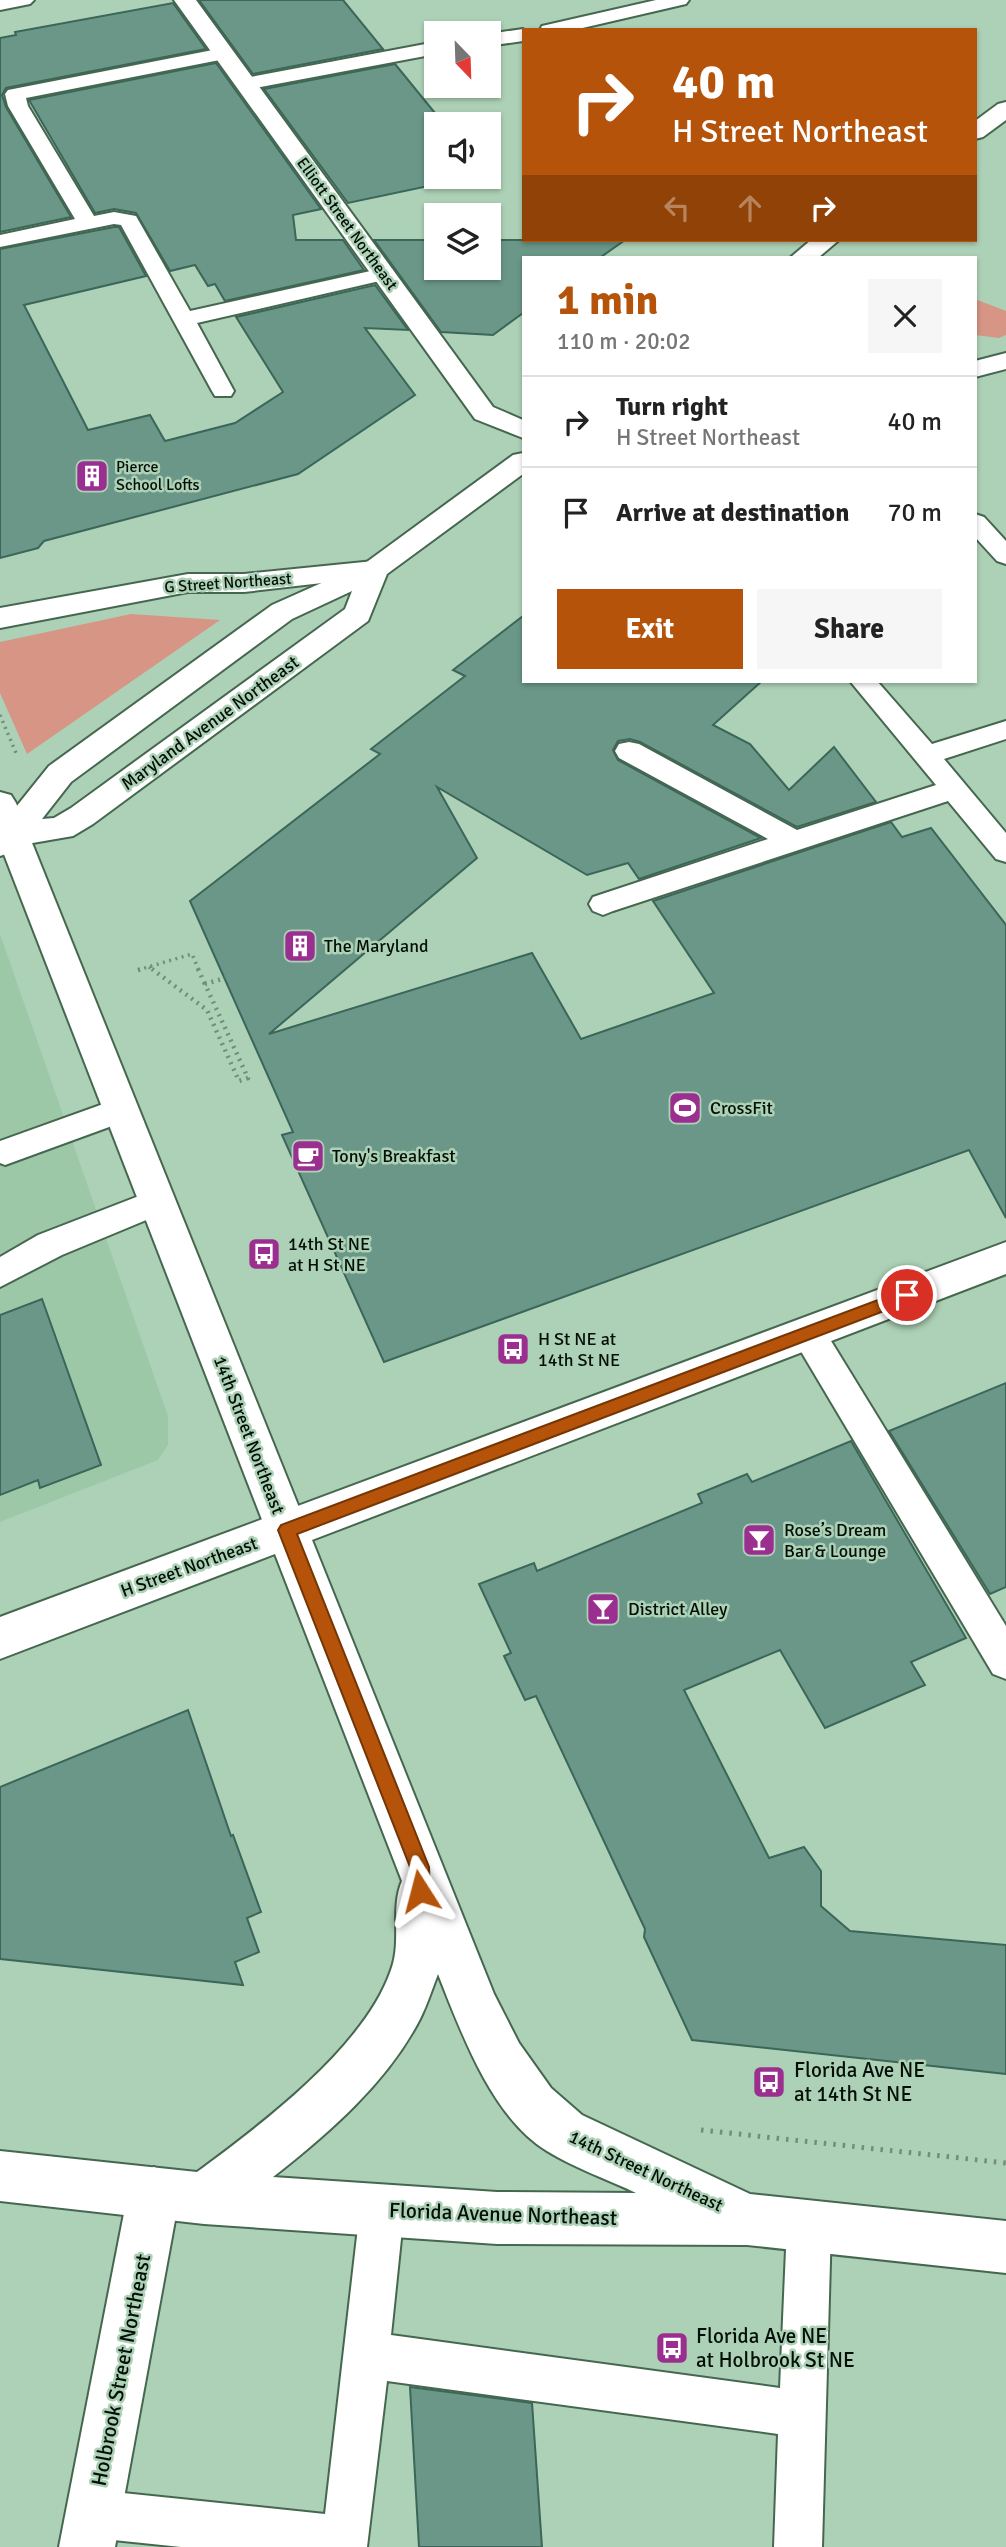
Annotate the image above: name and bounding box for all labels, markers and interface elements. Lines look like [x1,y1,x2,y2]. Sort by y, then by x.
north arrow [424,21,500,98]
map controls [424,21,501,280]
text: 40 m [672,52,775,112]
icon: right [557,56,648,147]
button: sound [424,112,501,189]
text: H Street Northeast [672,112,928,151]
street label: Elliott Street Northeast [292,154,402,295]
icon: left [658,189,696,227]
icon: ahead [731,189,769,227]
icon: right [804,189,842,227]
button: layers [424,203,501,280]
text: 1 min [557,275,658,326]
button: close [868,279,942,353]
text: 110 m · 20:02 [557,327,691,356]
text: Turn right [616,391,728,423]
icon: right [557,403,595,441]
text: 40 m [887,406,942,438]
text: H Street Northeast [616,423,800,452]
building icon: Pierce School Lofts [73,457,111,495]
place label: Pierce School Lofts [116,457,200,495]
icon: arrive [557,494,595,532]
text: Arrive at destination [616,497,849,529]
text: 70 m [887,497,942,529]
street label: G Street Northeast [164,569,293,597]
button: Exit [557,589,743,669]
button: Share [757,589,942,669]
street label: Maryland Avenue Northeast [117,651,303,795]
building icon: The Maryland [281,927,319,965]
place label: The Maryland [324,935,429,957]
sports icon: CrossFit [666,1089,704,1127]
place label: CrossFit [710,1097,773,1119]
cafe icon: Tony's Breakfast [289,1137,327,1175]
place label: Tony's Breakfast [332,1145,456,1167]
place label: 14th St NE at H St NE [288,1233,370,1276]
bus stop icon: 14th St NE at H St NE [245,1235,283,1273]
pin [877,1265,937,1325]
icon: arrive [888,1276,926,1314]
place label: H St NE at 14th St NE [538,1328,620,1371]
bus stop icon: H St NE at 14th St NE [494,1330,532,1368]
street label: 14th Street Northeast [209,1353,289,1517]
place label: Rose’s Dream Bar & Lounge [784,1519,886,1562]
bar icon: Rose’s Dream Bar & Lounge [740,1521,778,1559]
street label: H Street Northeast [118,1532,260,1602]
bar icon: District Alley [584,1590,622,1628]
place label: District Alley [628,1598,728,1620]
position arrow [383,1854,457,1928]
place label: Florida Ave NE at 14th St NE [794,2057,925,2107]
bus stop icon: Florida Ave NE at 14th St NE [750,2063,788,2101]
street label: 14th Street Northeast [566,2126,726,2216]
street label: Florida Avenue Northeast [389,2197,617,2231]
street label: Holbrook Street Northeast [86,2252,156,2488]
place label: Florida Ave NE at Holbrook St NE [696,2323,855,2373]
bus stop icon: Florida Ave NE at Holbrook St NE [653,2329,691,2367]

